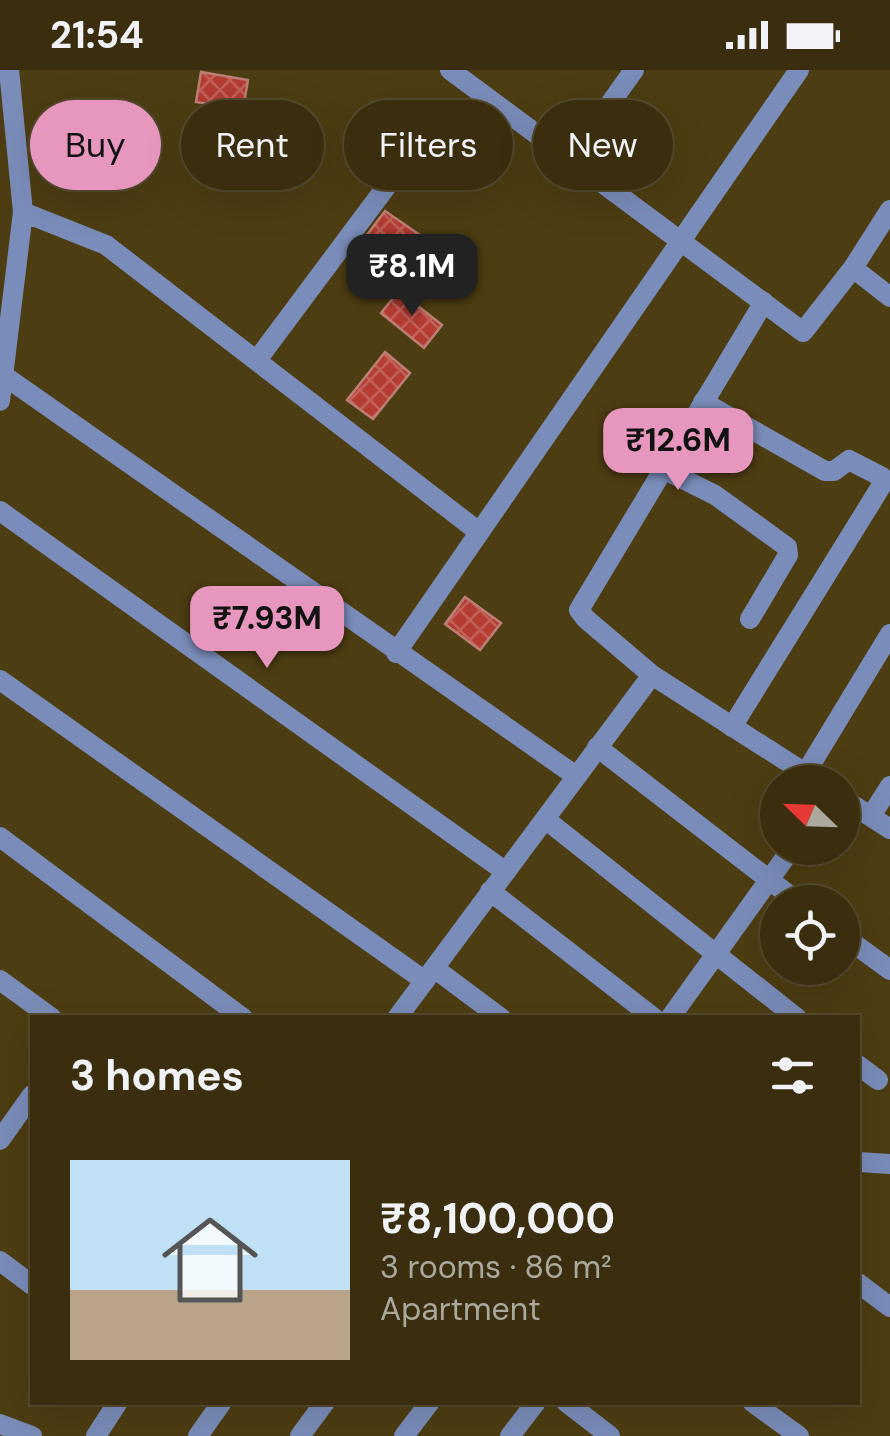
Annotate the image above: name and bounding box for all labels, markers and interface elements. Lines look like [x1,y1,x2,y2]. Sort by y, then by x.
text: 21:54 [50,10,144,60]
chip: Buy [30,100,161,190]
chip: Rent [181,100,324,190]
chip: Filters [344,100,513,190]
chip: New [533,100,673,190]
pin: ₹8.1M [342,234,482,319]
text: ₹8.1M [369,245,455,287]
pin: ₹12.6M [597,408,759,493]
text: ₹12.6M [625,419,731,461]
pin: ₹7.93M [186,586,348,671]
text: ₹7.93M [212,597,322,639]
north arrow [760,765,860,865]
map controls [760,765,860,985]
button: locate [760,885,860,985]
text: 3 homes [70,1048,244,1103]
icon: filters [765,1048,820,1103]
text: ₹8,100,000 [380,1191,615,1246]
icon: home [150,1200,270,1320]
text: 3 rooms · 86 m² [380,1246,612,1288]
text: Apartment [380,1288,541,1330]

